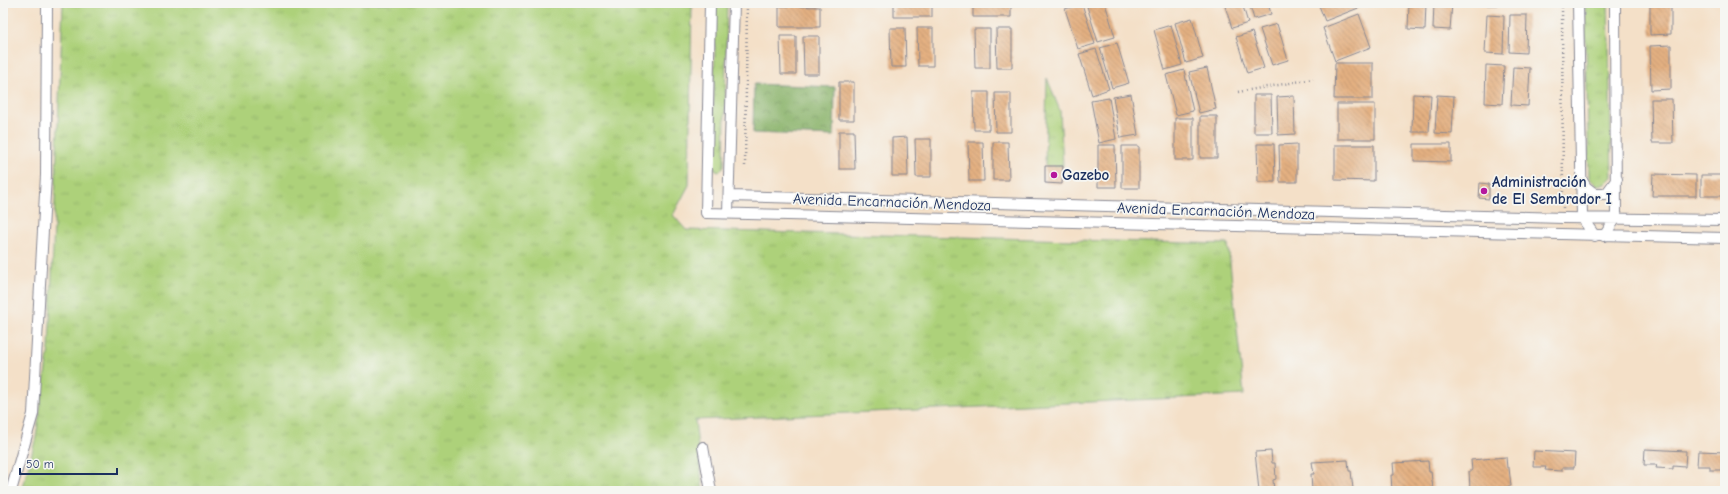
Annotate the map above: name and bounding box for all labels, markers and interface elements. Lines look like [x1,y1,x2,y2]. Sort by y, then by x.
place label: Gazebo [1062,166,1110,184]
marker: Gazebo [1049,170,1059,180]
place label: Administración de El Sembrador I [1492,173,1612,208]
marker: Administración de El Sembrador I [1479,186,1489,196]
street label: Avenida Encarnación Mendoza [792,190,992,214]
street label: Avenida Encarnación Mendoza [1116,199,1316,223]
scale bar [20,450,117,476]
text: 50 m [26,457,54,471]

